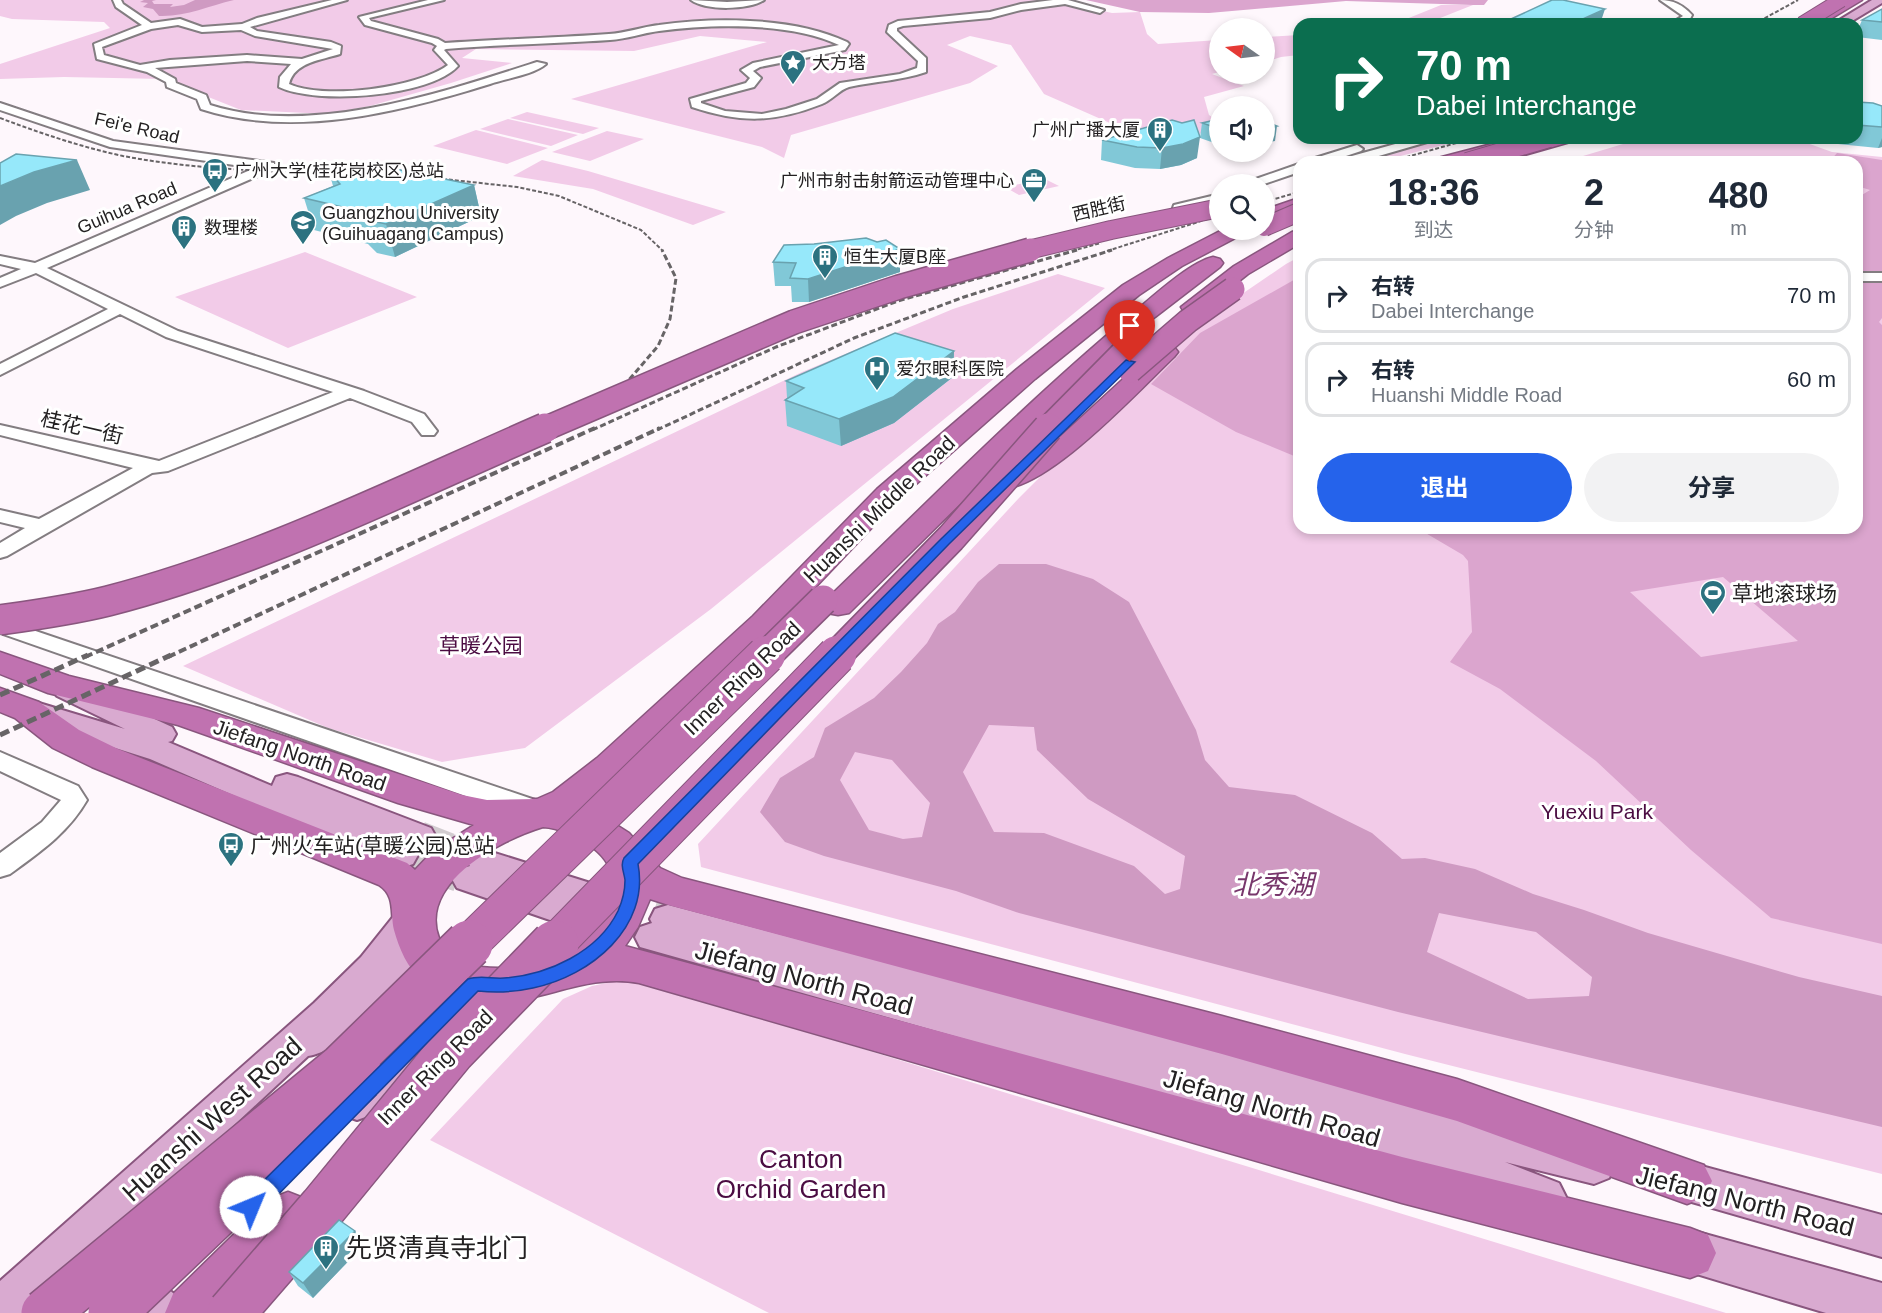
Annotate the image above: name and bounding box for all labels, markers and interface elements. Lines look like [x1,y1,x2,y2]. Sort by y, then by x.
north arrow [1209,18,1275,84]
map controls [1209,18,1275,240]
icon: right [1317,42,1395,120]
text: 70 m [1416,42,1512,89]
place icon: 大方塔 [778,48,808,86]
place label: 大方塔 [812,53,866,73]
text: Dabei Interchange [1416,91,1637,121]
button: sound [1209,96,1275,162]
street label: Fei'e Road [93,109,181,147]
building icon: 广州广播大厦 [1145,115,1175,153]
place label: 广州广播大厦 [1032,120,1140,140]
bus stop icon: 广州大学(桂花岗校区)总站 [200,156,230,194]
place label: 广州大学(桂花岗校区)总站 [234,161,444,181]
office icon: 广州市射击射箭运动管理中心 [1019,166,1049,204]
place label: 广州市射击射箭运动管理中心 [780,171,1014,191]
text: 18:36 [1387,172,1480,213]
text: 2 [1584,172,1604,213]
button: search [1209,174,1275,240]
text: 480 [1708,175,1769,216]
street label: Guihua Road [74,178,180,238]
street label: 西胜街 [1070,193,1128,225]
place label: Guangzhou University (Guihuagang Campus) [322,203,504,244]
school or university icon: Guangzhou University (Guihuagang Campus) [288,208,318,246]
building icon: 数理楼 [169,213,199,251]
text: m [1730,217,1747,239]
place label: 数理楼 [204,218,258,238]
text: 到达 [1413,219,1453,241]
text: 分钟 [1574,219,1614,241]
building icon: 恒生大厦B座 [810,242,840,280]
place label: 恒生大厦B座 [844,247,946,267]
text: 右转 [1371,274,1415,299]
icon: right [1320,279,1353,312]
text: 70 m [1787,283,1836,308]
pin [1104,300,1155,362]
text: Dabei Interchange [1371,300,1534,322]
icon: arrive [1113,309,1146,342]
hospital icon: 爱尔眼科医院 [862,354,892,392]
text: 右转 [1371,358,1415,383]
place label: 爱尔眼科医院 [896,359,1004,379]
icon: right [1320,363,1353,396]
text: 60 m [1787,367,1836,392]
text: Huanshi Middle Road [1371,384,1562,406]
street label: 桂花一街 [38,406,126,448]
street label: Huanshi Middle Road [799,431,959,587]
button: 退出 [1317,453,1572,522]
button: 分享 [1584,453,1839,522]
sports icon: 草地滚球场 [1698,578,1728,616]
place label: 草地滚球场 [1732,582,1837,605]
street label: Inner Ring Road [679,617,805,739]
park label: 草暖公园 [439,634,523,657]
street label: Jiefang North Road [211,715,389,795]
park label: Yuexiu Park [1541,800,1654,823]
bus stop icon: 广州火车站(草暖公园)总站 [216,830,246,868]
place label: 广州火车站(草暖公园)总站 [250,834,495,857]
water label: 北秀湖 [1233,870,1317,900]
street label: Jiefang North Road [692,935,916,1021]
street label: Inner Ring Road [373,1005,497,1129]
street label: Huanshi West Road [116,1031,308,1207]
street label: Jiefang North Road [1160,1063,1384,1153]
park label: Canton Orchid Garden [716,1144,886,1204]
street label: Jiefang North Road [1633,1159,1857,1243]
position arrow [219,1175,283,1239]
building icon: 先贤清真寺北门 [311,1233,341,1271]
place label: 先贤清真寺北门 [346,1233,528,1263]

